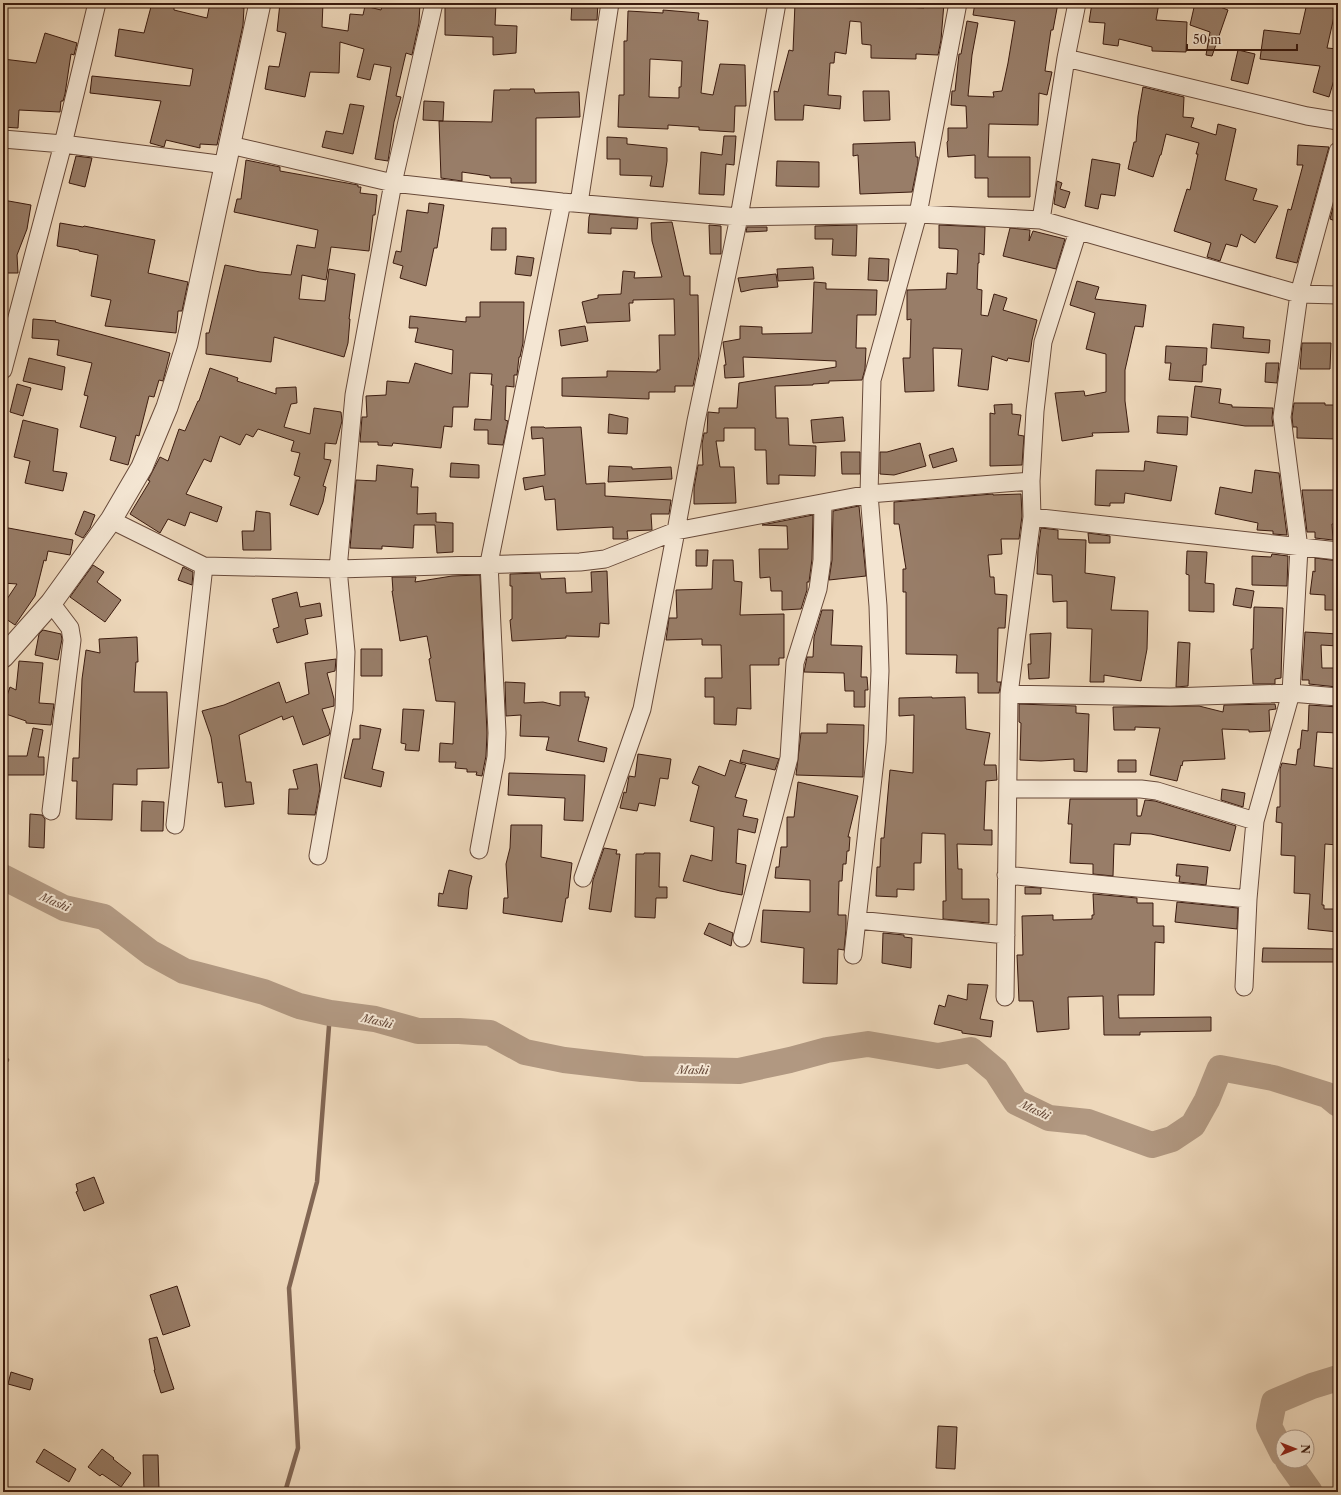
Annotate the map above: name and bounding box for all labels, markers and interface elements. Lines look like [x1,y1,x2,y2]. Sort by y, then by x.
scale bar [1187,26,1297,52]
text: 50 m [1193,32,1222,47]
water label: Mashi [36,889,73,915]
water label: Mashi [358,1010,394,1031]
water label: Mashi [675,1063,709,1077]
water label: Mashi [1016,1096,1053,1123]
north arrow [1275,1429,1315,1469]
text: N [1298,1444,1312,1454]

